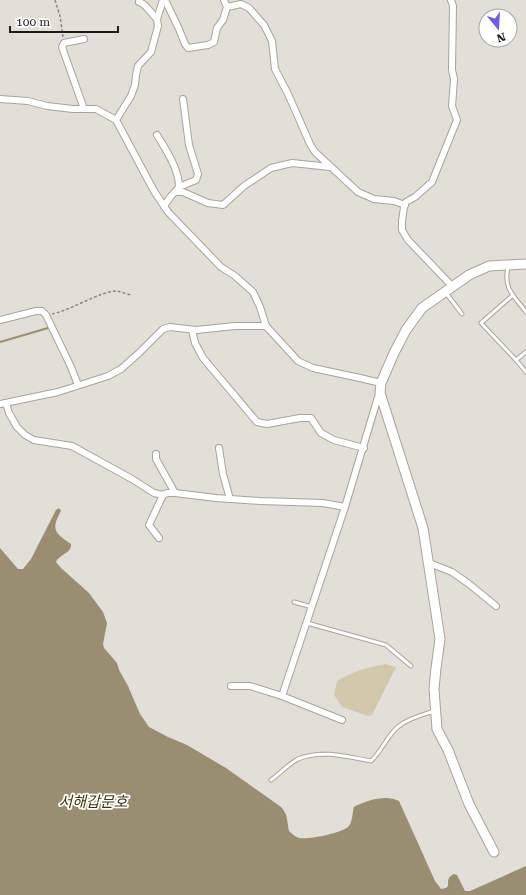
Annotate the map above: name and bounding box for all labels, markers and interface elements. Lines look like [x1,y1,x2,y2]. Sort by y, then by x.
scale bar [10,8,118,34]
north arrow [478,8,518,48]
text: 100 m [16,15,50,29]
text: N [494,30,507,45]
water label: 서해갑문호 [58,793,129,811]

